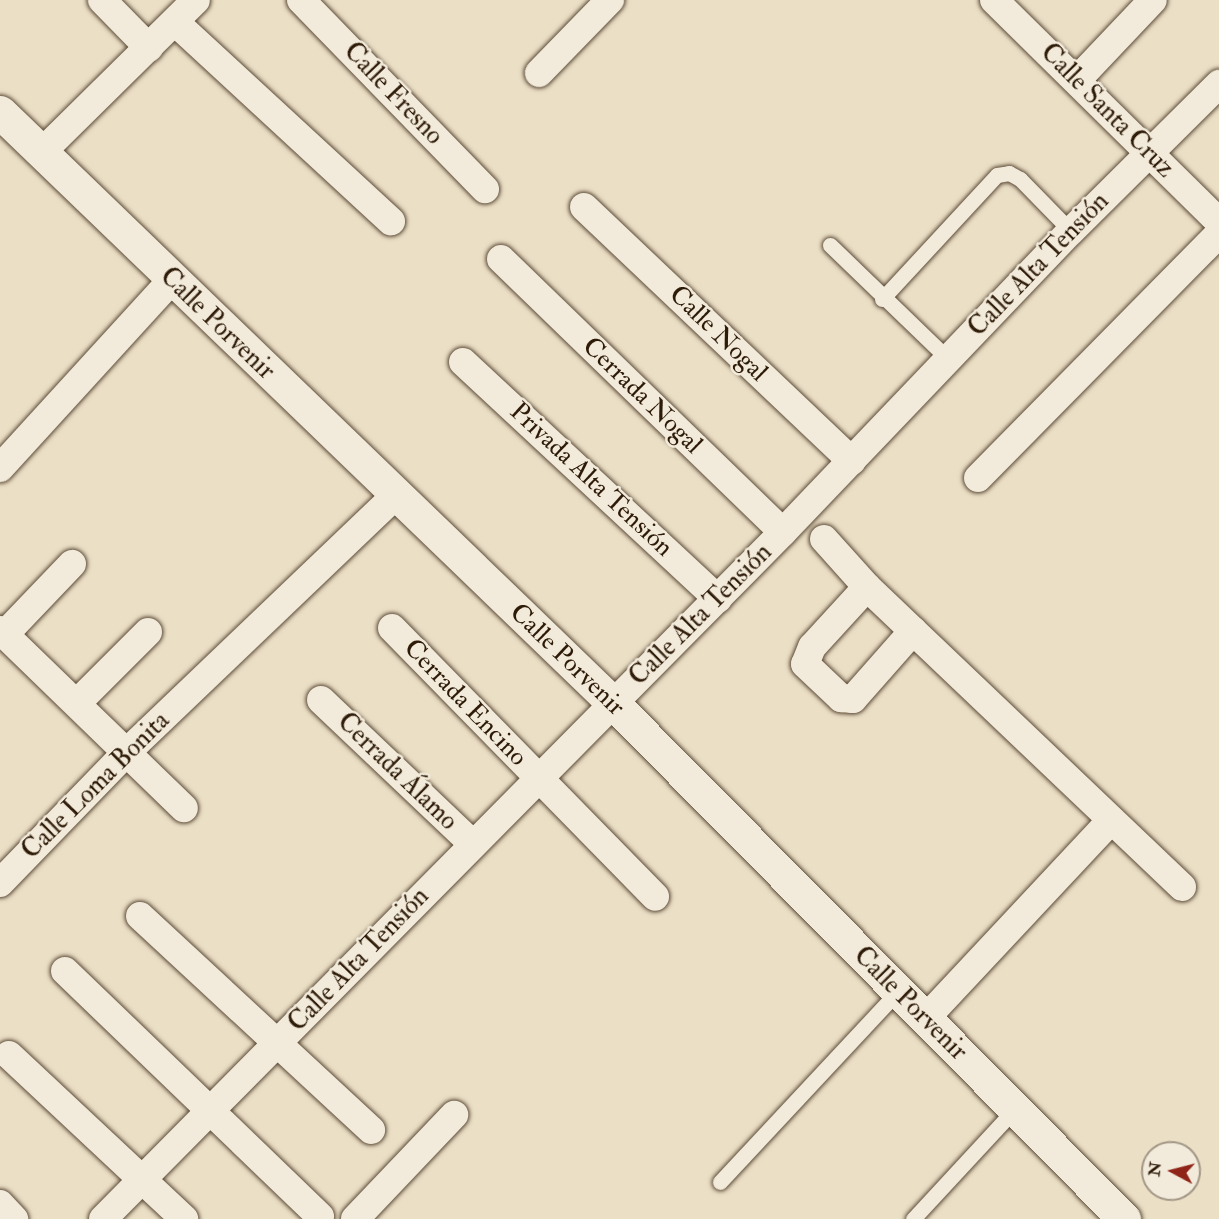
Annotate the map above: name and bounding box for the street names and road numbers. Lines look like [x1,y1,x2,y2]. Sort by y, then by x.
street label: Calle Fresno [337,36,449,152]
street label: Calle Santa Cruz [1033,37,1181,185]
street label: Calle Alta Tensión [962,186,1116,344]
street label: Calle Porvenir [153,261,281,387]
street label: Calle Nogal [662,280,774,388]
street label: Cerrada Nogal [576,331,708,461]
street label: Privada Alta Tensión [503,396,679,564]
street label: Calle Alta Tensión [623,537,779,693]
street label: Calle Porvenir [503,597,631,723]
street label: Cerrada Encino [397,633,533,773]
street label: Calle Loma Bonita [16,706,176,866]
street label: Cerrada Álamo [330,707,464,837]
street label: Calle Alta Tensión [282,881,436,1039]
street label: Calle Porvenir [847,941,973,1067]

